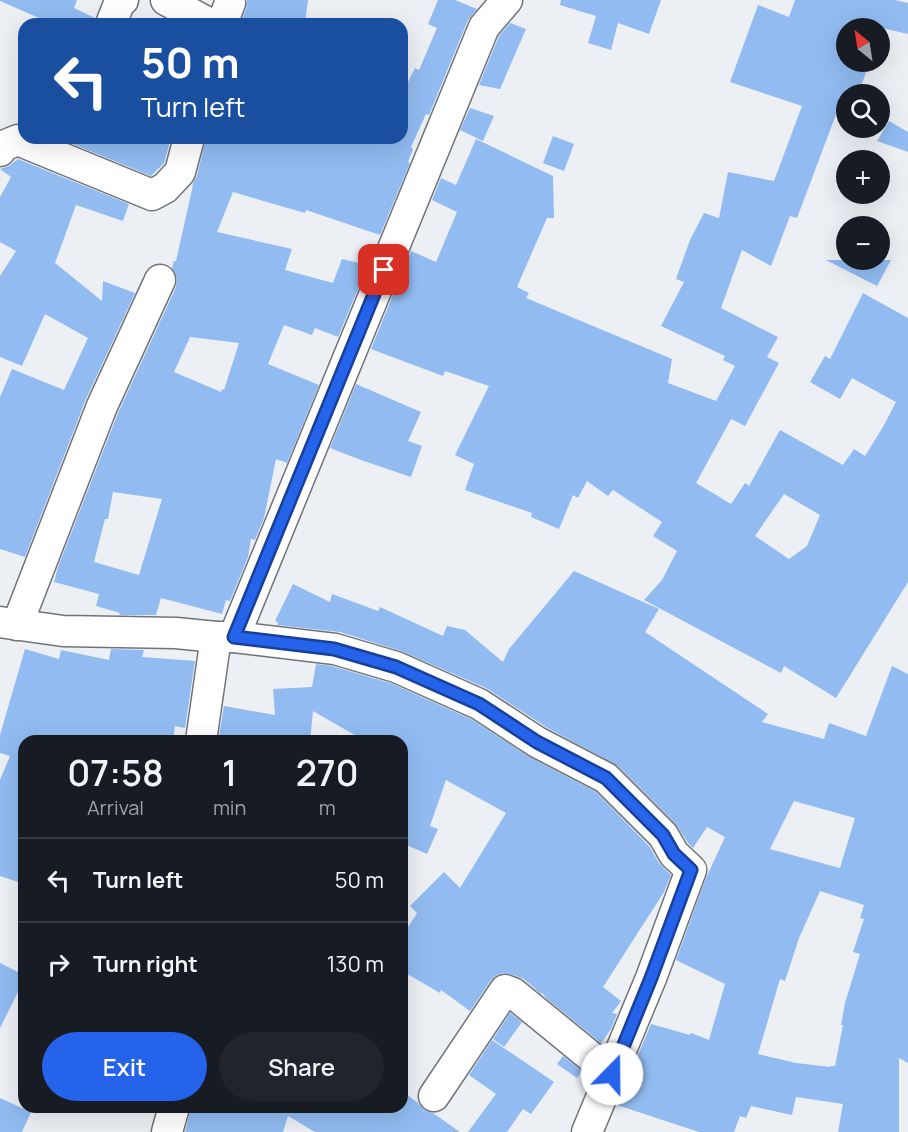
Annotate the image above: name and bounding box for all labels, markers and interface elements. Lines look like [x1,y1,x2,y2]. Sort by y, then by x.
north arrow [836,18,890,72]
map controls [836,18,890,270]
text: 50 m [141,33,239,91]
icon: left [42,42,120,120]
button: search [836,84,890,138]
text: Turn left [141,88,245,125]
button: + [836,150,890,204]
button: − [836,216,890,270]
pin [358,244,409,295]
icon: arrive [367,253,400,286]
text: 07:58 [67,748,164,797]
text: 1 [222,748,237,797]
text: 270 [296,748,359,797]
text: Arrival [87,794,144,821]
text: min [213,794,246,821]
text: m [319,794,336,821]
icon: left [42,864,75,897]
text: Turn left [93,865,183,895]
text: 50 m [335,865,384,895]
icon: right [42,948,75,981]
text: Turn right [93,949,198,979]
text: 130 m [327,949,384,979]
button: Exit [42,1032,207,1101]
button: Share [219,1032,384,1101]
position arrow [580,1042,644,1106]

